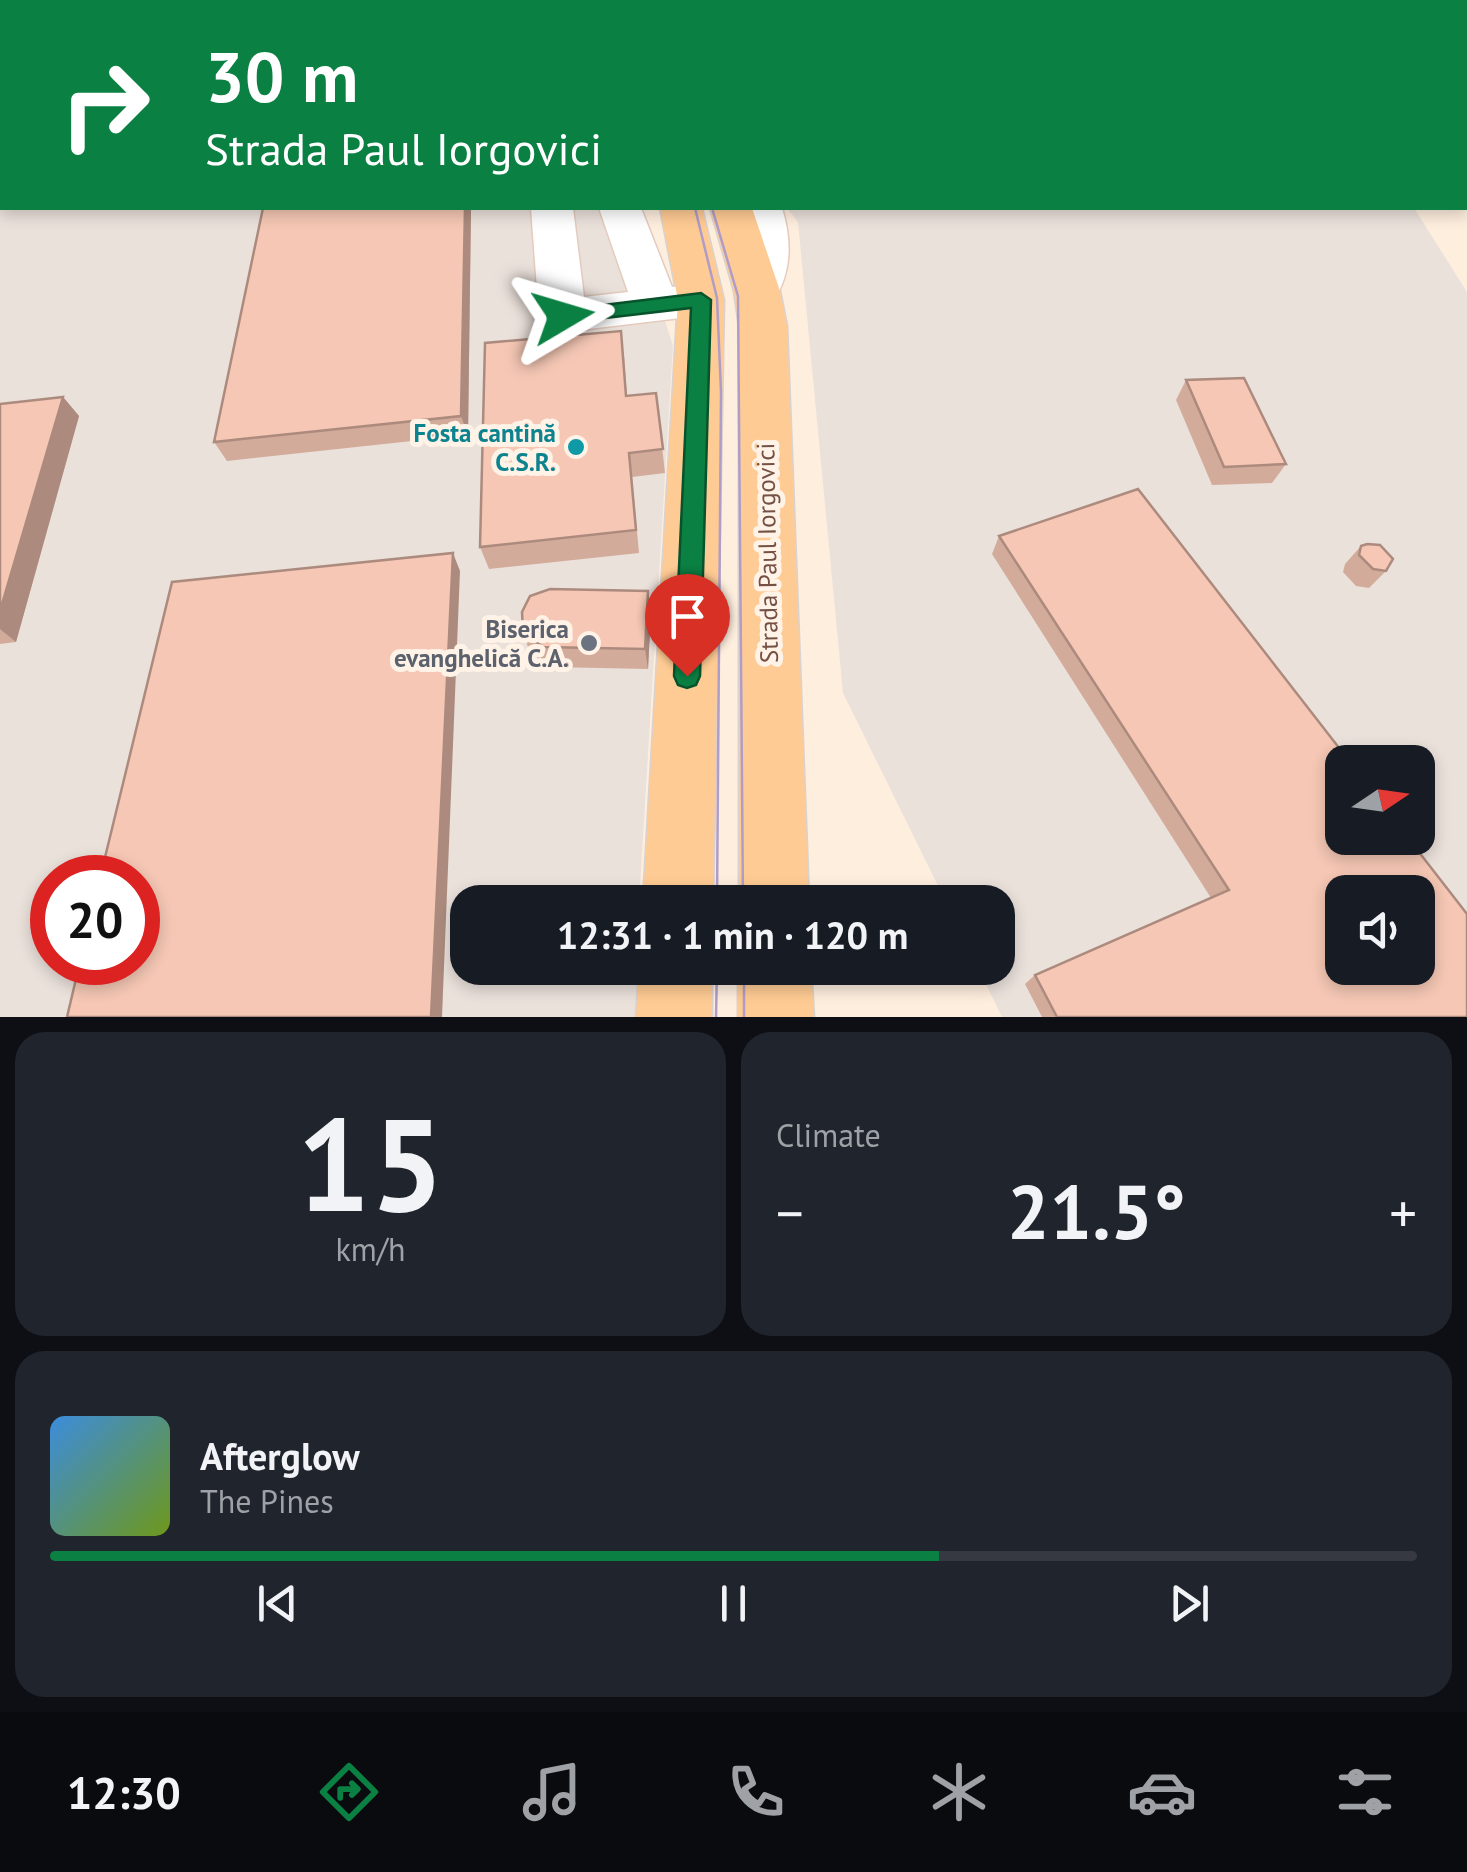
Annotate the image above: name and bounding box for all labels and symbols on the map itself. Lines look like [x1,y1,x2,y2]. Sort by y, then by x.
position arrow [511,264,615,368]
place label: Fosta cantină C.S.R. [414,417,556,478]
marker: Fosta cantină C.S.R. [565,436,587,458]
street label: Strada Paul Iorgovici [749,442,785,664]
pin [645,574,730,677]
place label: Biserica evanghelică C.A. [394,613,569,674]
marker: Biserica evanghelică C.A. [578,632,600,654]
north arrow [1325,745,1435,855]
speed limit sign: 20 [30,855,160,985]

